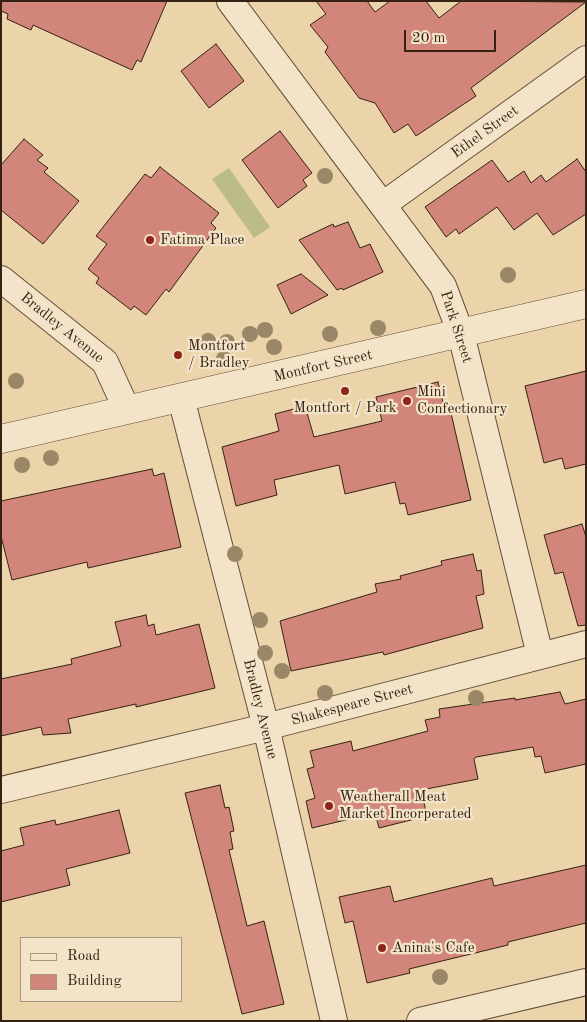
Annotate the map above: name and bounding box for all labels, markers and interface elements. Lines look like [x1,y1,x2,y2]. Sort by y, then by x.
scale bar [407,20,500,52]
text: 20 m [412,31,446,46]
street label: Ethel Street [448,102,522,162]
place label: Fatima Place [160,231,245,249]
marker: Fatima Place [144,234,156,246]
street label: Bradley Avenue [17,289,107,367]
street label: Park Street [436,289,476,365]
place label: Montfort / Bradley [188,337,250,372]
street label: Montfort Street [272,346,374,386]
marker: Montfort / Bradley [172,349,184,361]
place label: Mini Confectionary [417,383,507,418]
marker: Montfort / Park [339,385,351,397]
marker: Mini Confectionary [401,395,413,407]
place label: Montfort / Park [293,399,397,417]
street label: Bradley Avenue [239,657,281,761]
street label: Shakespeare Street [289,680,415,730]
place label: Weatherall Meat Market Incorperated [339,788,472,823]
marker: Weatherall Meat Market Incorperated [323,800,335,812]
legend [20,937,182,1002]
place label: Anina's Cafe [392,939,475,957]
marker: Anina's Cafe [376,942,388,954]
text: Road [67,949,100,964]
text: Building [67,974,122,989]

